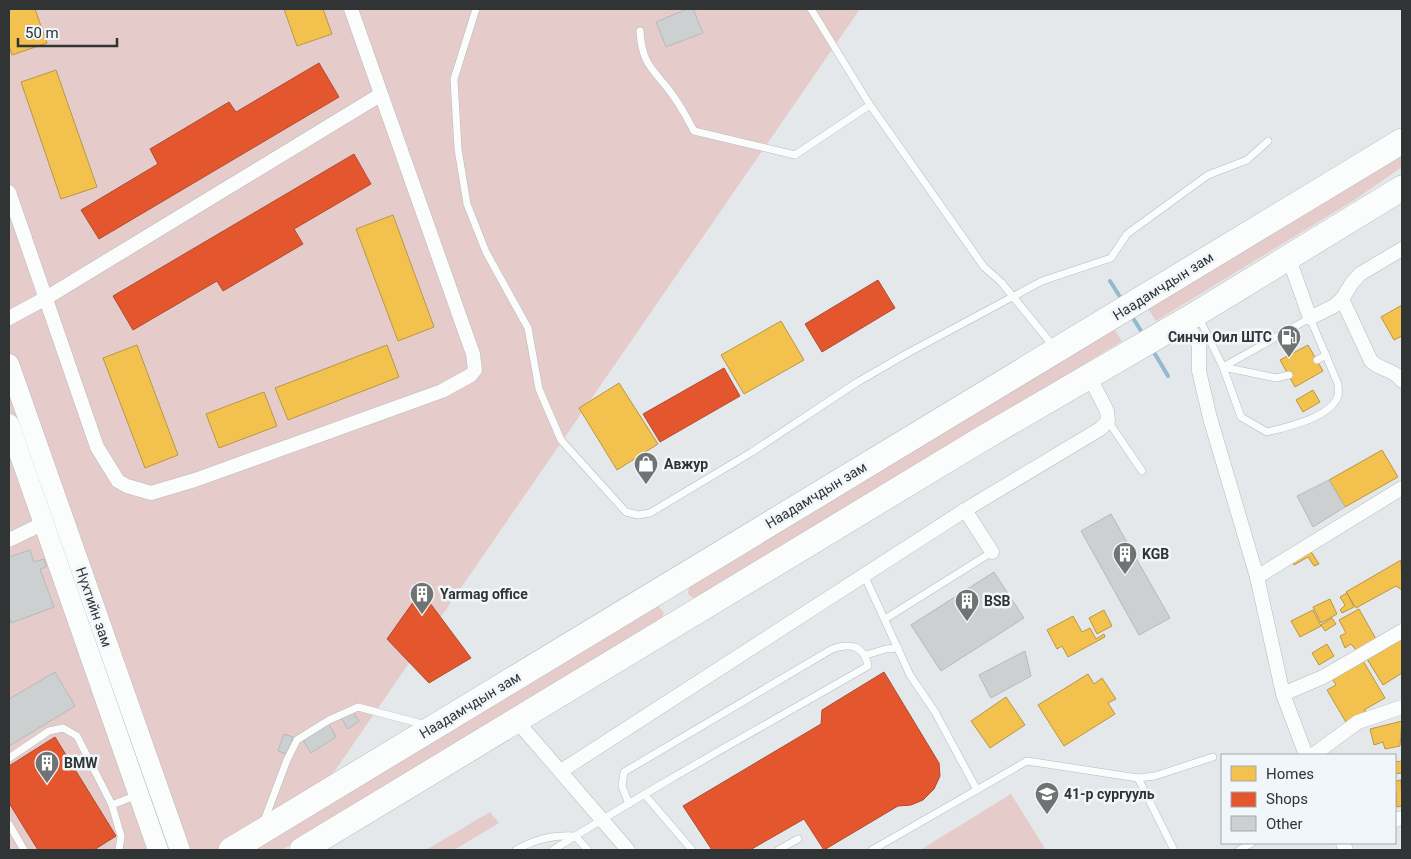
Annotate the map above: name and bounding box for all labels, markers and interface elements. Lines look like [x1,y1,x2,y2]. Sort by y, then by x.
scale bar [18,15,116,47]
text: 50 m [25,24,59,42]
street label: Наадамчдын зам [1110,249,1216,323]
fuel station icon: Синчи Оил ШТС [1276,324,1302,358]
place label: Синчи Оил ШТС [1168,329,1272,345]
shop icon: Авжур [633,451,659,485]
place label: Авжур [664,456,708,472]
street label: Наадамчдын зам [762,458,870,532]
building icon: KGB [1112,541,1138,575]
place label: KGB [1142,546,1169,562]
street label: Нүхтийн зам [73,565,115,649]
building icon: Yarmag office [409,581,435,615]
place label: Yarmag office [440,586,528,602]
building icon: BSB [954,588,980,622]
place label: BSB [984,593,1011,609]
street label: Наадамчдын зам [416,668,524,742]
building icon: BMW [34,750,60,784]
legend [1221,754,1396,844]
place label: BMW [64,755,98,771]
text: Homes [1266,765,1314,783]
school or university icon: 41-р сургууль [1034,781,1060,815]
place label: 41-р сургууль [1064,786,1155,802]
text: Shops [1266,790,1308,808]
text: Other [1266,815,1303,833]

